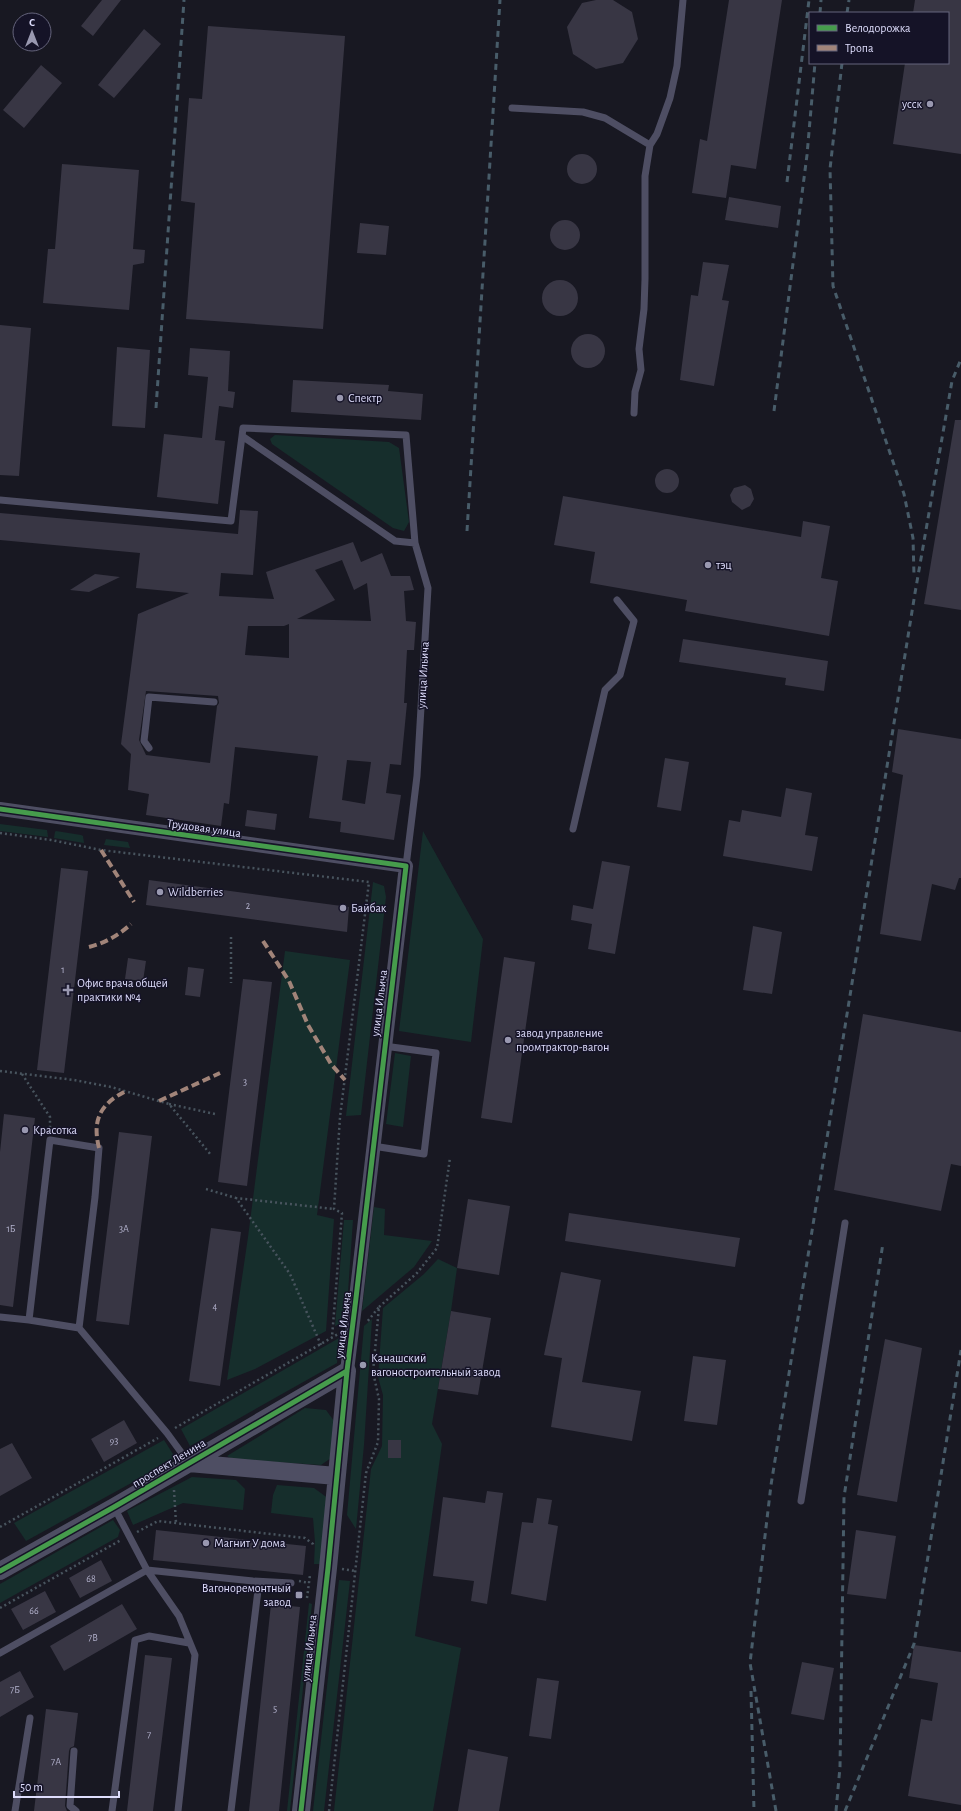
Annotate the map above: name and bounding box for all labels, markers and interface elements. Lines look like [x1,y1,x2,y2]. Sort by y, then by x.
north arrow [12,12,52,52]
legend [809,12,949,64]
text: С [29,17,35,28]
text: Велодорожка [845,22,911,34]
text: Тропа [845,42,874,54]
place label: усск [901,98,922,111]
marker: усск [925,99,935,109]
place label: Спектр [348,392,382,404]
marker: Спектр [335,393,345,403]
place label: тэц [715,559,732,571]
marker: тэц [703,560,713,570]
street label: улица Ильича [415,641,432,710]
street label: Трудовая улица [166,817,242,840]
place label: Wildberries [168,886,223,898]
marker: Wildberries [155,887,165,897]
house number: 2 [246,901,251,911]
place label: Байбак [351,902,387,914]
marker: Байбак [338,903,348,913]
house number: 1 [61,965,65,975]
street label: улица Ильича [369,969,390,1038]
place label: Офис врача общей практики №4 [77,977,168,1003]
marker: Офис врача общей практики №4 [62,984,74,996]
place label: завод управление промтрактор-вагон [516,1027,609,1053]
marker: завод управление промтрактор-вагон [503,1035,513,1045]
house number: 3 [243,1077,247,1087]
place label: Красотка [33,1124,78,1136]
marker: Красотка [20,1125,30,1135]
house number: 1Б [6,1224,16,1234]
house number: 3А [119,1224,129,1234]
street label: улица Ильича [333,1291,354,1360]
house number: 4 [213,1302,218,1312]
place label: Канашский вагоностроительный завод [371,1352,500,1378]
marker: Канашский вагоностроительный завод [358,1360,368,1370]
house number: 93 [110,1436,118,1446]
street label: проспект Ленина [130,1436,208,1490]
place label: Магнит У дома [214,1537,286,1549]
marker: Магнит У дома [201,1538,211,1548]
house number: 68 [86,1574,96,1584]
place label: Вагоноремонтный завод [202,1582,291,1608]
marker: Вагоноремонтный завод [294,1590,304,1600]
house number: 66 [29,1606,39,1616]
street label: улица Ильича [299,1614,320,1683]
house number: 7В [88,1633,98,1643]
house number: 7Б [10,1685,20,1695]
house number: 5 [273,1704,277,1714]
house number: 7 [147,1730,151,1740]
house number: 7А [51,1757,61,1767]
scale bar [14,1773,119,1799]
text: 50 m [20,1781,43,1793]

